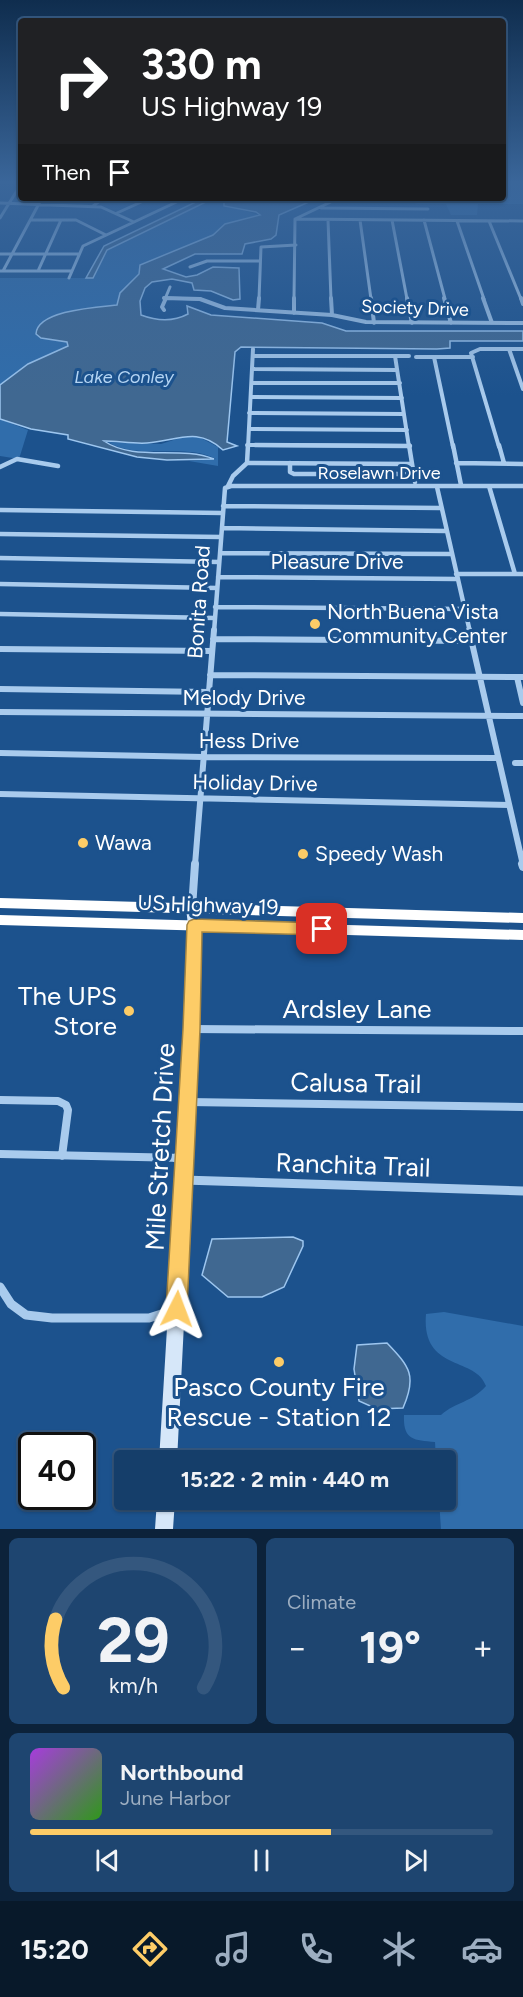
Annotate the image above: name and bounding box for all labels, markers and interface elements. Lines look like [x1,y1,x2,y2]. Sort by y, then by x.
text: 330 m [141,39,262,90]
icon: right [42,42,120,120]
text: US Highway 19 [141,90,322,123]
icon: arrive [103,156,136,189]
text: Then [42,159,91,186]
street label: Society Drive [361,295,469,321]
water label: Lake Conley [74,366,175,388]
street label: Roselawn Drive [317,462,441,484]
street label: Bonita Road [182,544,215,660]
street label: Pleasure Drive [271,549,403,574]
place label: North Buena Vista Community Center [327,599,507,648]
marker: North Buena Vista Community Center [308,617,322,631]
street label: Melody Drive [182,685,306,710]
street label: Hess Drive [199,728,299,753]
street label: Holiday Drive [192,769,318,796]
place label: Wawa [95,830,152,855]
marker: Wawa [76,836,90,850]
place label: Speedy Wash [315,841,443,866]
marker: Speedy Wash [296,847,310,861]
street label: US Highway 19 [137,890,279,919]
pin [296,903,347,954]
icon: arrive [305,912,338,945]
place label: The UPS Store [18,980,117,1042]
street label: Ardsley Lane [283,993,431,1025]
marker: The UPS Store [122,1004,136,1018]
street label: Mile Stretch Drive [139,1042,181,1252]
street label: Calusa Trail [290,1066,422,1100]
street label: Ranchita Trail [275,1146,431,1184]
position arrow [145,1277,209,1341]
marker: Pasco County Fire Rescue - Station 12 [272,1355,286,1369]
place label: Pasco County Fire Rescue - Station 12 [166,1371,392,1433]
speed limit sign: 40 [18,1432,96,1510]
text: 15:22 · 2 min · 440 m [181,1466,389,1493]
text: Climate [287,1590,356,1614]
text: 29 [97,1603,169,1678]
text: 19° [359,1620,421,1674]
text: − [287,1628,308,1667]
text: + [472,1628,493,1667]
text: km/h [109,1673,157,1698]
text: Northbound [120,1759,244,1786]
text: June Harbor [120,1786,231,1810]
icon: previous [91,1844,124,1877]
icon: pause [245,1844,278,1877]
icon: next [399,1844,432,1877]
icon: directions [129,1928,171,1970]
icon: music [212,1928,254,1970]
icon: phone [295,1928,337,1970]
icon: climate [378,1928,420,1970]
icon: car [461,1928,503,1970]
text: 15:20 [20,1933,89,1966]

